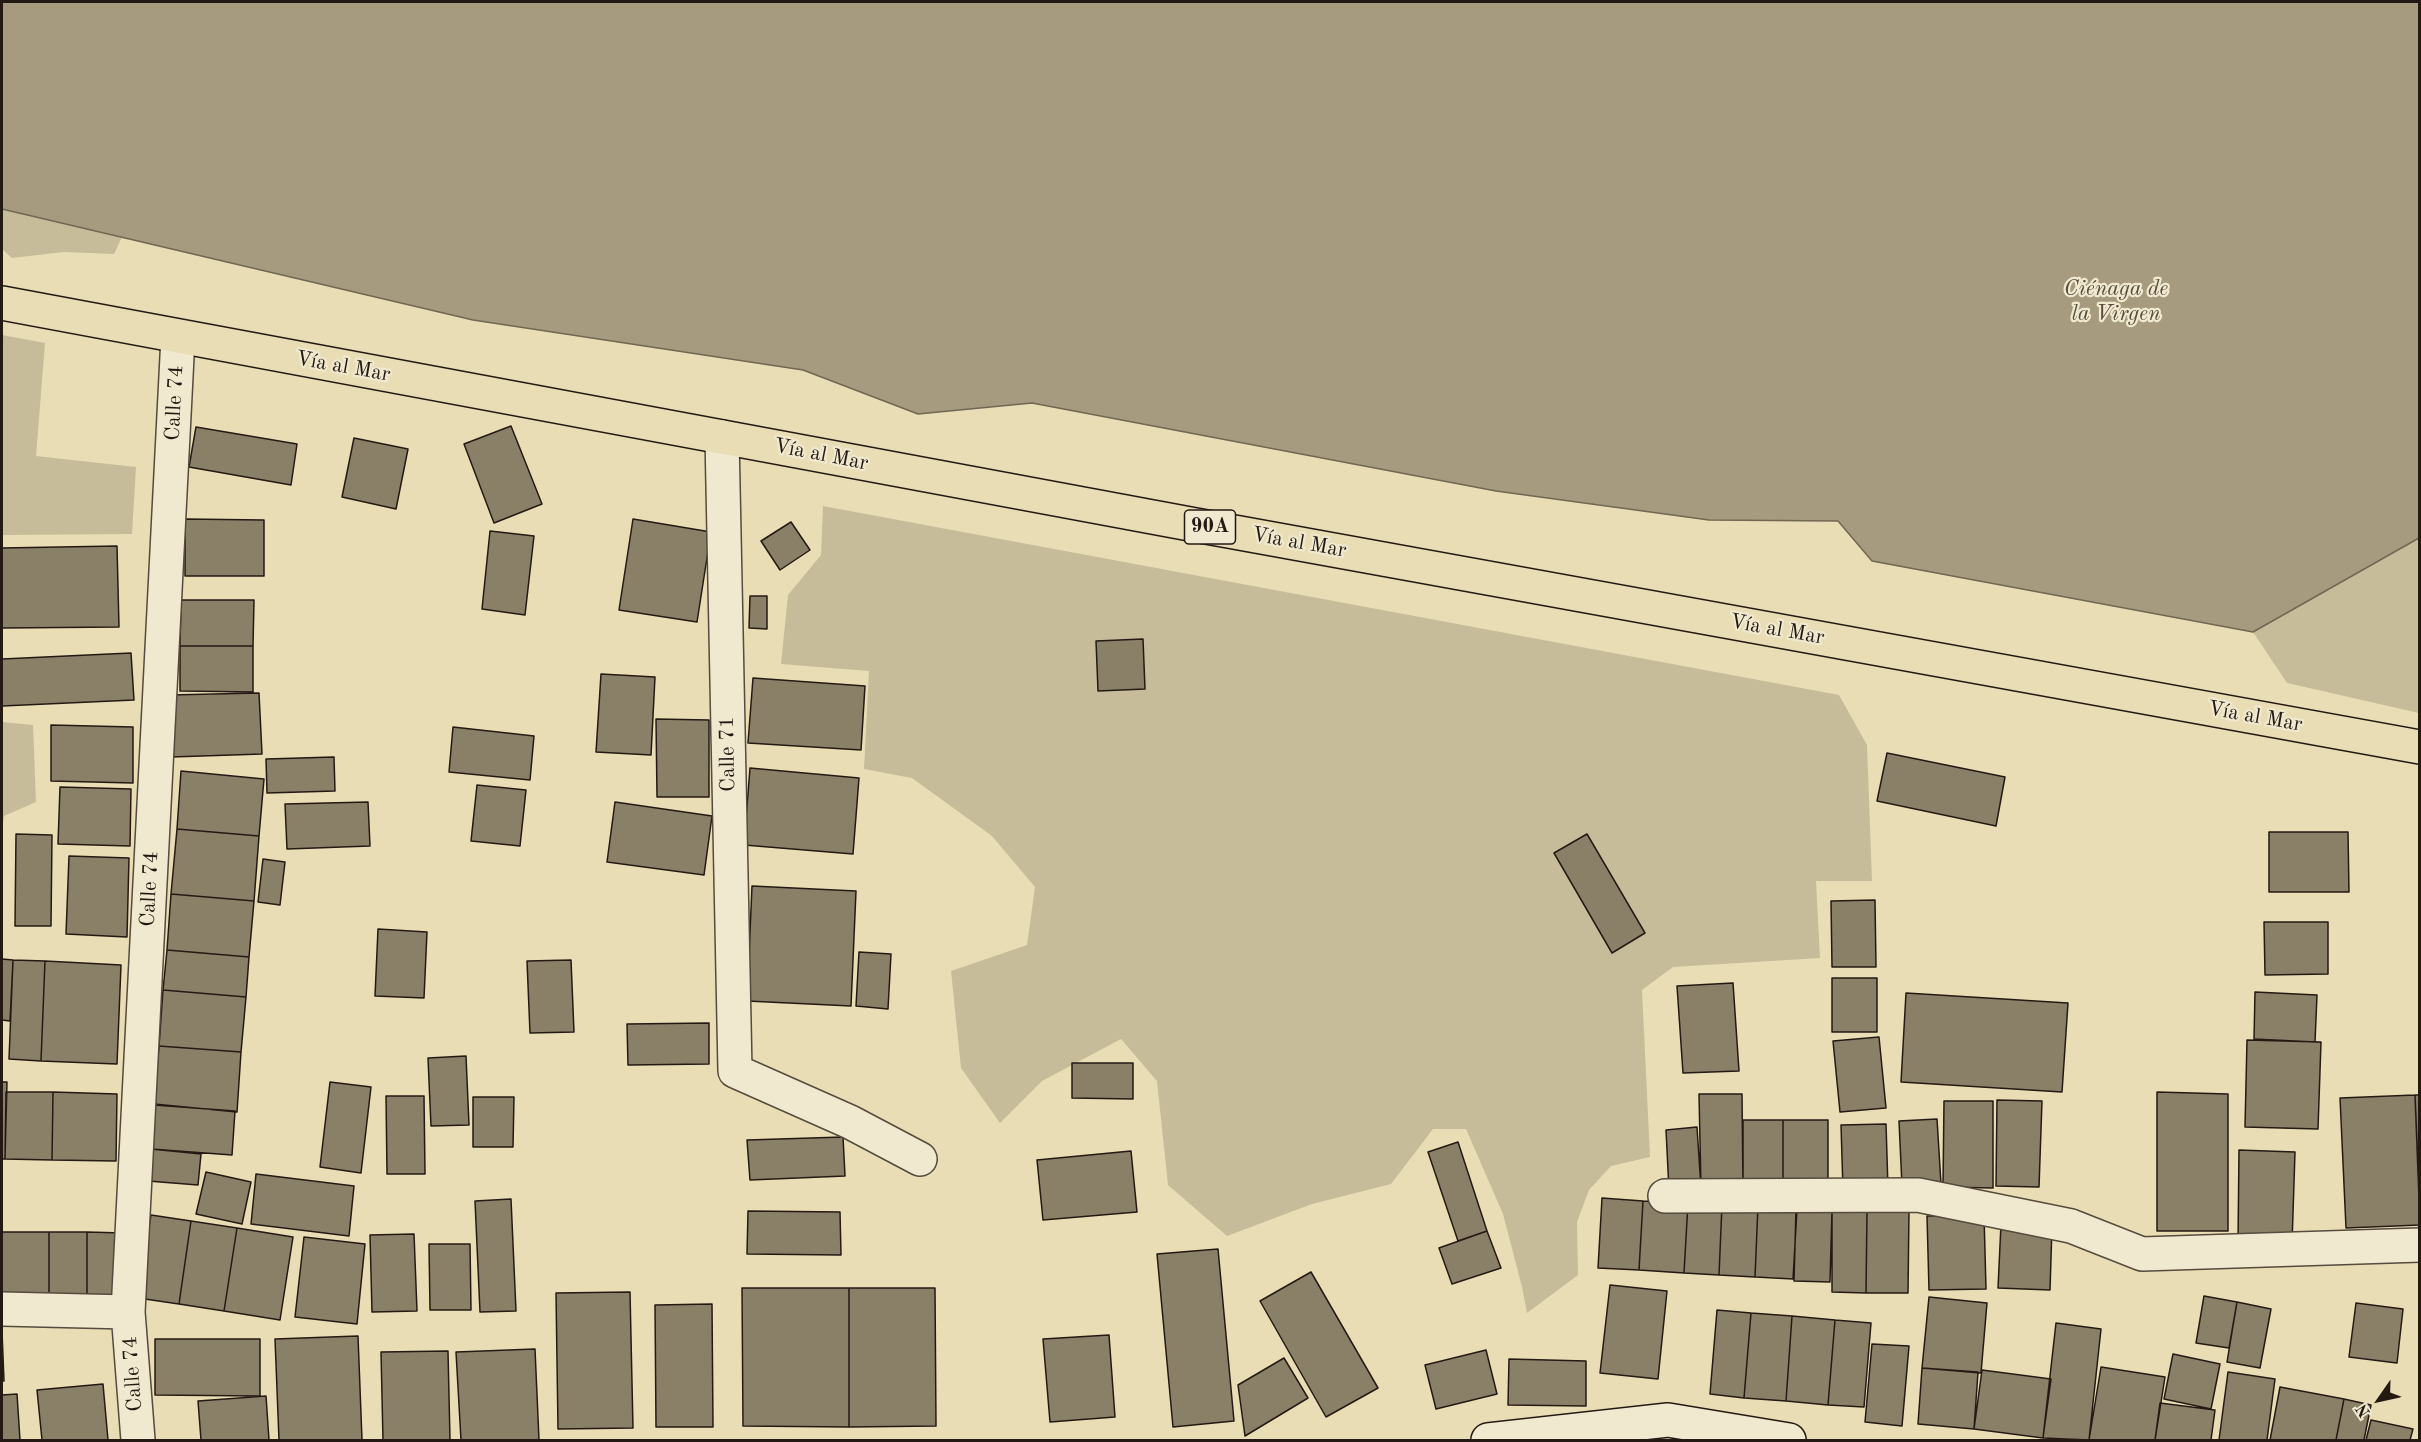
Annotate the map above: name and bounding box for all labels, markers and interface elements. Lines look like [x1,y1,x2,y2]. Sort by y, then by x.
water label: Ciénaga de la Virgen [2064,276,2168,328]
street label: Vía al Mar [294,346,392,388]
street label: Calle 74 [160,365,190,441]
street label: Vía al Mar [772,433,870,477]
road number: 90A [1184,510,1236,544]
street label: Vía al Mar [1250,522,1348,564]
street label: Vía al Mar [1728,609,1826,651]
street label: Vía al Mar [2206,696,2304,738]
street label: Calle 71 [715,716,741,792]
street label: Calle 74 [135,851,165,927]
street label: Calle 74 [118,1335,148,1413]
north arrow [2349,1370,2409,1430]
text: N [2354,1401,2374,1420]

